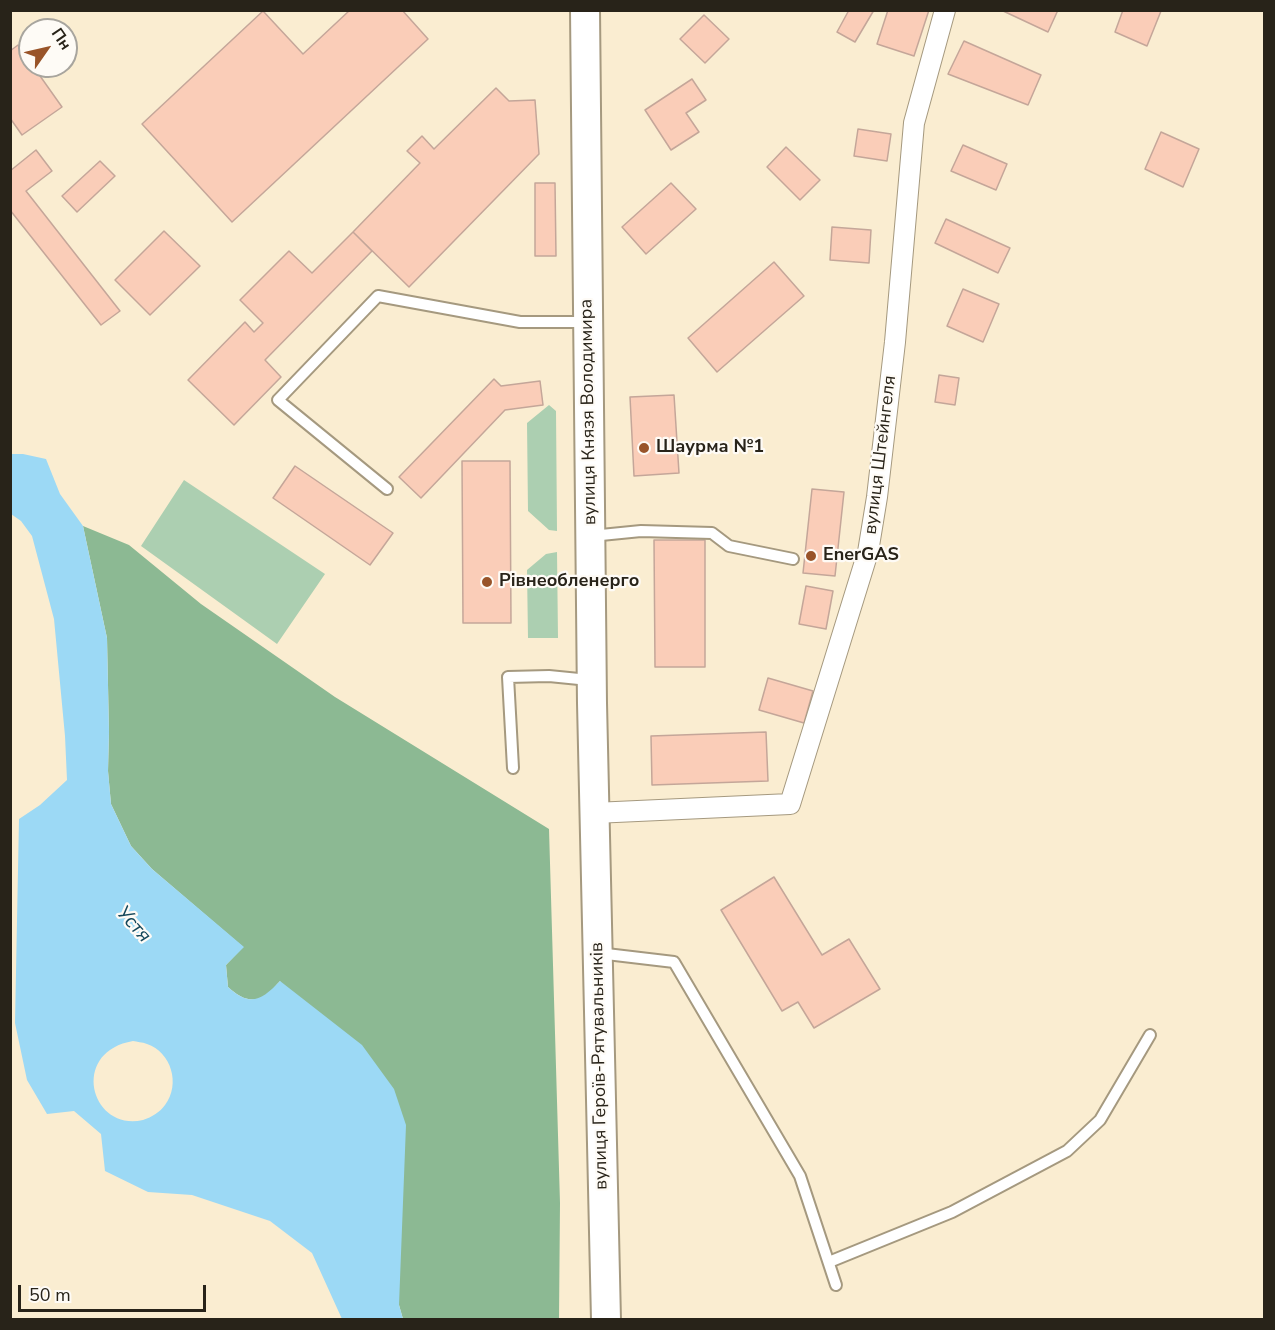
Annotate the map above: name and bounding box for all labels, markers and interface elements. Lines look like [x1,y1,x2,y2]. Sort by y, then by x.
north arrow [18,18,78,78]
text: Пн [46,24,77,54]
street label: вулиця Князя Володимира [576,299,602,525]
street label: вулиця Штейнгеля [861,374,901,536]
place label: Шаурма №1 [656,437,764,459]
marker: Шаурма №1 [637,441,651,455]
place label: EnerGAS [823,545,899,567]
marker: EnerGAS [804,549,818,563]
place label: Рівнеобленерго [499,571,639,593]
marker: Рівнеобленерго [480,575,494,589]
water label: Устя [110,902,156,948]
street label: вулиця Героїв-Рятувальників [587,942,613,1190]
scale bar [21,1273,208,1311]
text: 50 m [29,1283,71,1307]

